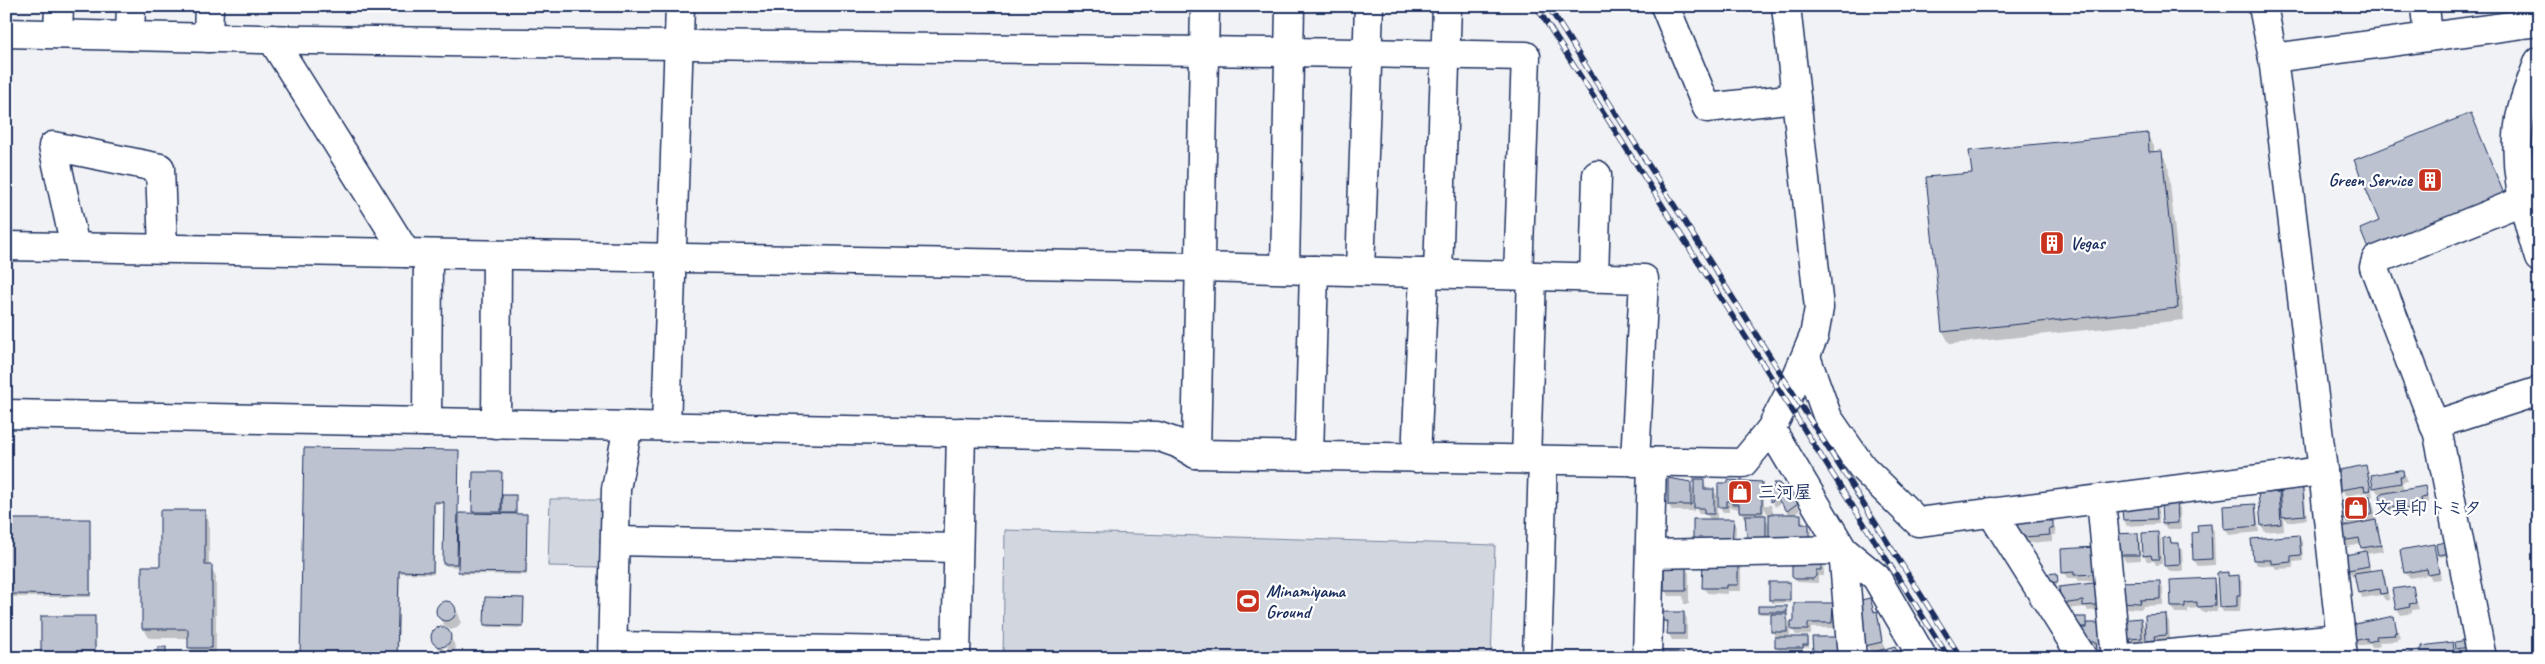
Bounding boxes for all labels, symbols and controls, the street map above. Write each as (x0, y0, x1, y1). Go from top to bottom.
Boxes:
building icon: Green Service (2417, 167, 2443, 193)
place label: Green Service (2328, 169, 2414, 191)
building icon: Vegas (2039, 230, 2065, 256)
place label: Vegas (2070, 232, 2106, 254)
shop icon: 三河屋 (1727, 479, 1753, 505)
place label: 三河屋 (1758, 481, 1812, 503)
shop icon: 文具印トミタ (2343, 495, 2369, 521)
place label: 文具印トミタ (2374, 497, 2482, 519)
place label: Minamiyama Ground (1266, 580, 1346, 623)
sports icon: Minamiyama Ground (1235, 588, 1261, 614)

